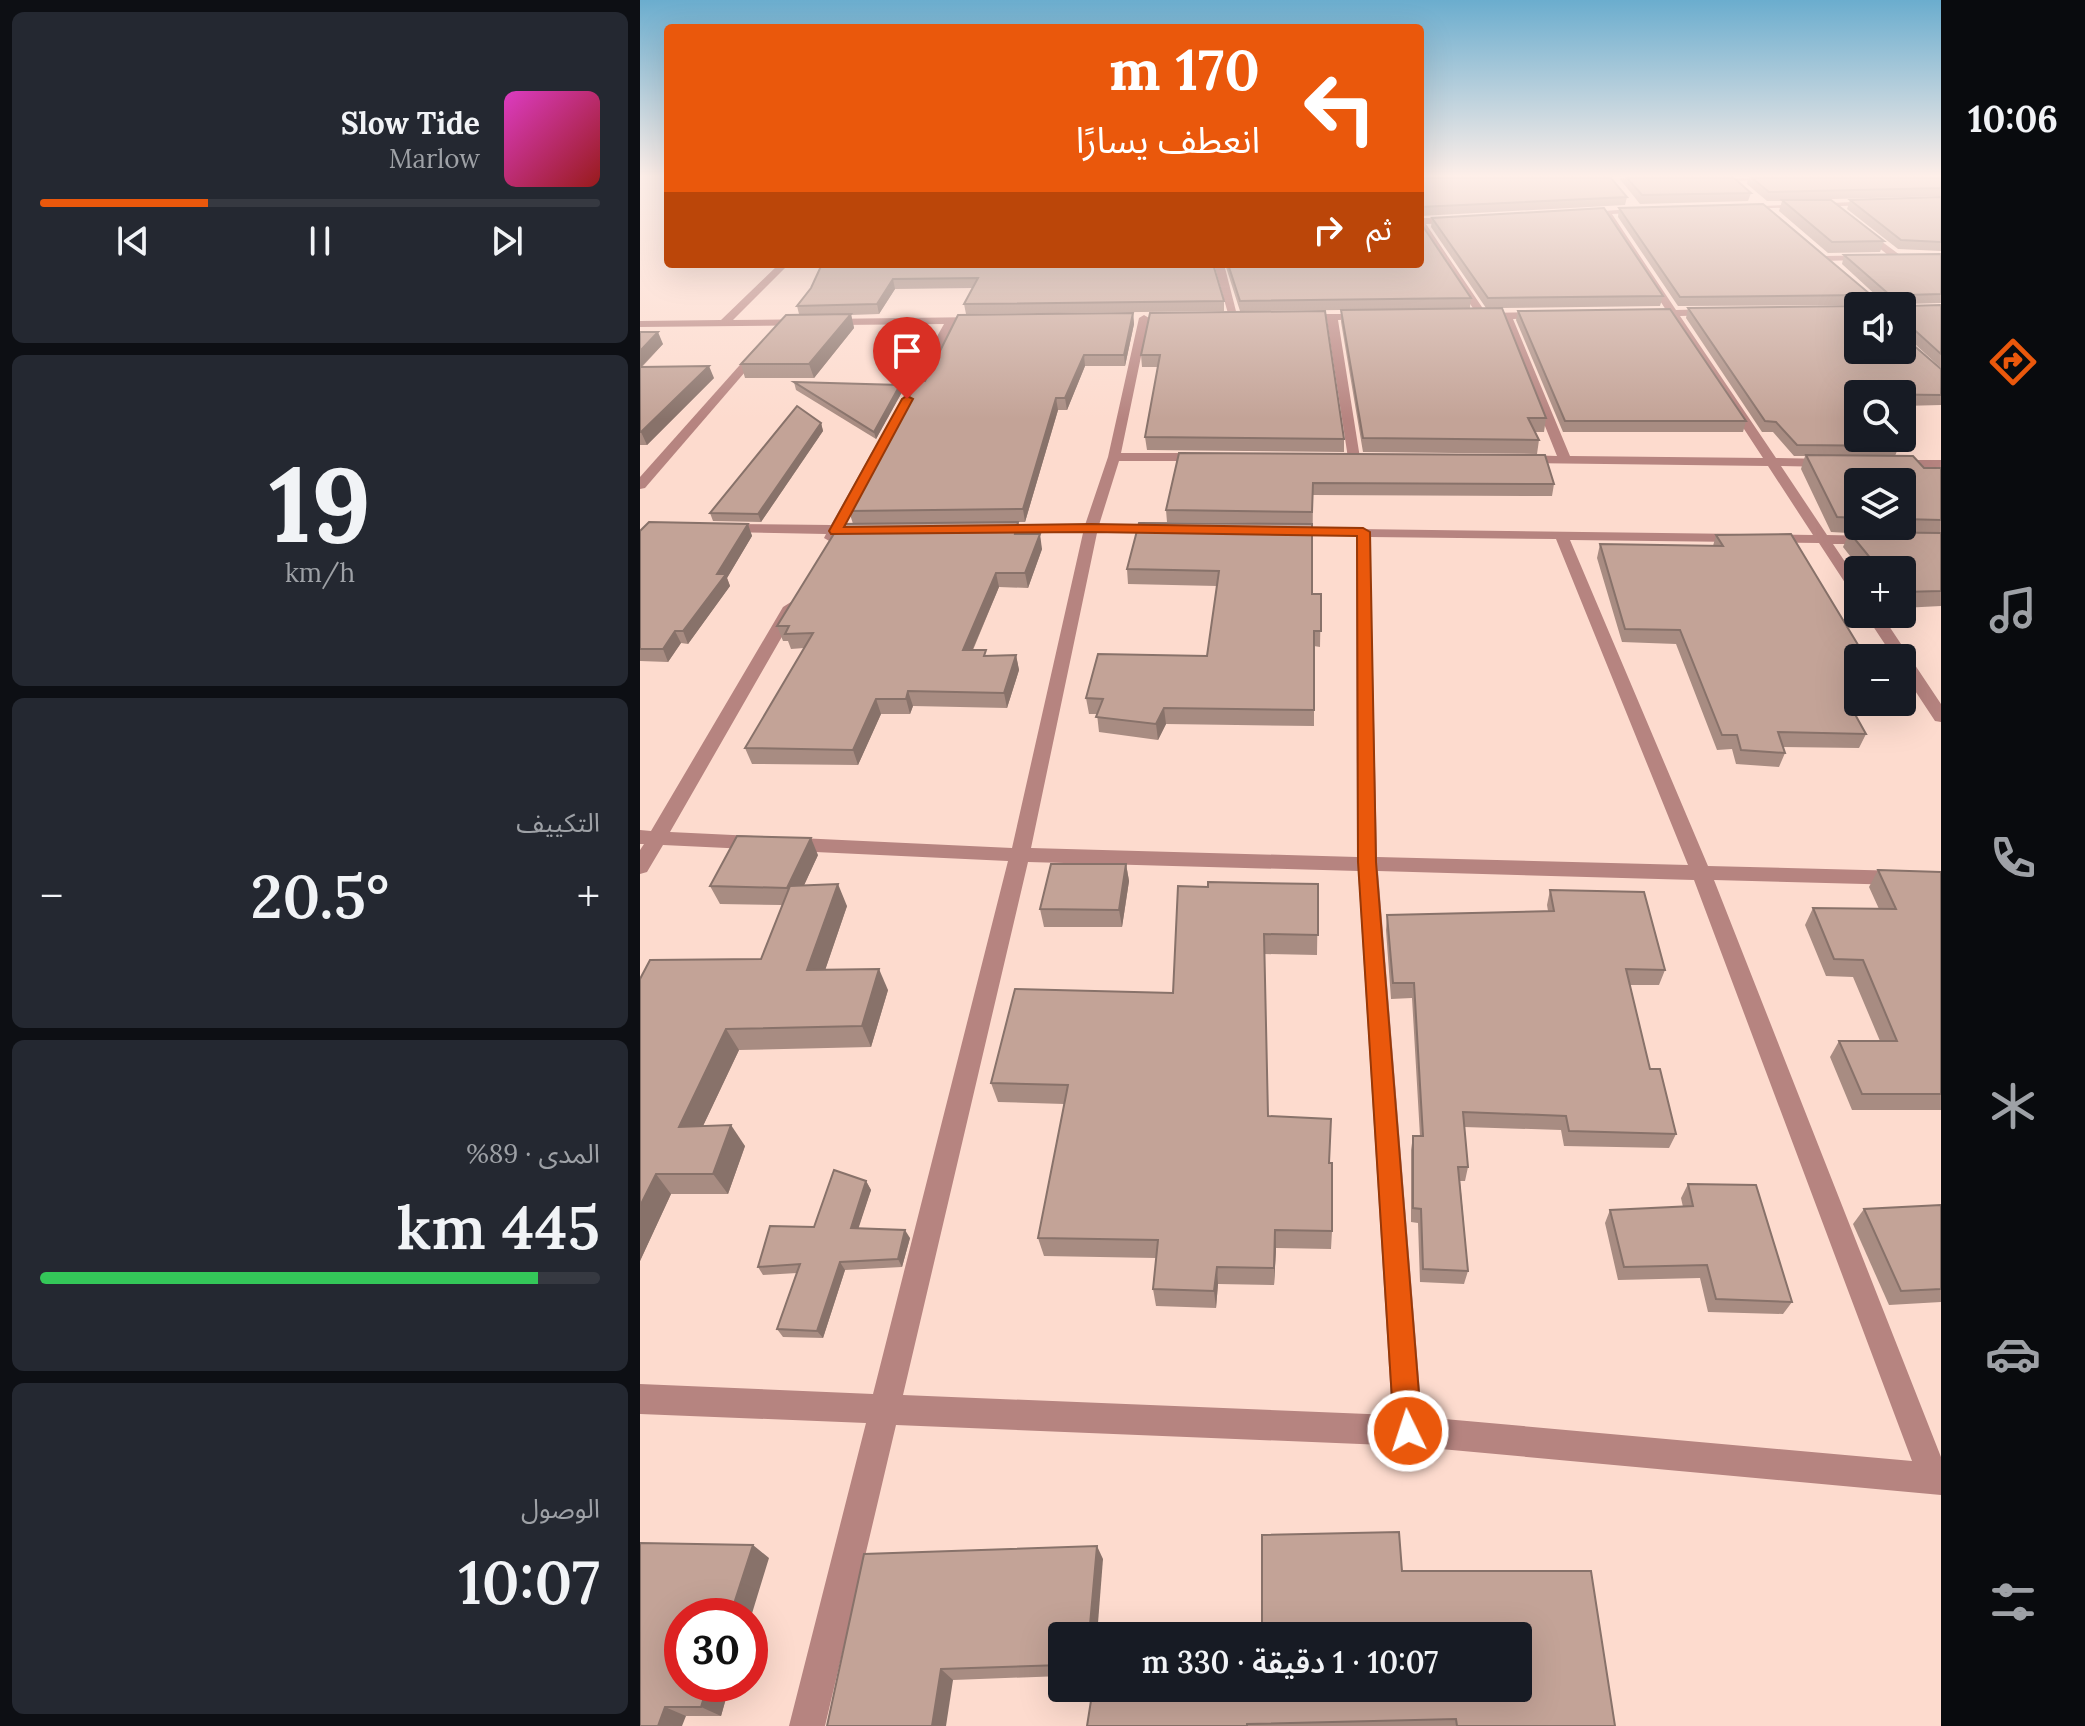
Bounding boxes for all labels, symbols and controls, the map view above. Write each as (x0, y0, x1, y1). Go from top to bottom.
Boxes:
text: 170 m (1109, 34, 1260, 105)
icon: left (1288, 56, 1392, 160)
text: 10:06 (1968, 96, 2058, 142)
text: Slow Tide (341, 104, 480, 142)
text: انعطف يسارًا (1076, 117, 1260, 163)
text: Marlow (389, 142, 480, 175)
icon: right (1306, 208, 1350, 252)
text: ثم (1366, 210, 1392, 248)
icon: previous (111, 219, 155, 263)
icon: pause (298, 219, 342, 263)
icon: next (485, 219, 529, 263)
map controls (1844, 292, 1916, 716)
button: sound (1844, 292, 1916, 364)
pin (873, 317, 941, 399)
icon: arrive (885, 329, 929, 373)
icon: directions (1985, 334, 2041, 390)
button: search (1844, 380, 1916, 452)
text: 19 (269, 437, 371, 570)
button: layers (1844, 468, 1916, 540)
text: km/h (285, 556, 355, 589)
button: + (1844, 556, 1916, 628)
icon: music (1985, 582, 2041, 638)
button: − (1844, 644, 1916, 716)
text: التكييف (516, 806, 600, 839)
icon: phone (1985, 830, 2041, 886)
text: 20.5° (250, 858, 390, 934)
text: − (40, 868, 63, 924)
text: + (577, 868, 600, 924)
icon: climate (1985, 1078, 2041, 1134)
text: المدى · 89% (466, 1137, 600, 1170)
text: 445 km (397, 1189, 600, 1265)
icon: car (1985, 1326, 2041, 1382)
position arrow (1366, 1389, 1450, 1473)
text: الوصول (521, 1492, 600, 1525)
text: 10:07 (458, 1544, 600, 1620)
icon: filters (1985, 1574, 2041, 1630)
speed limit sign: 30 (664, 1598, 768, 1702)
text: 10:07 · 1 دقيقة · 330 m (1142, 1643, 1438, 1681)

